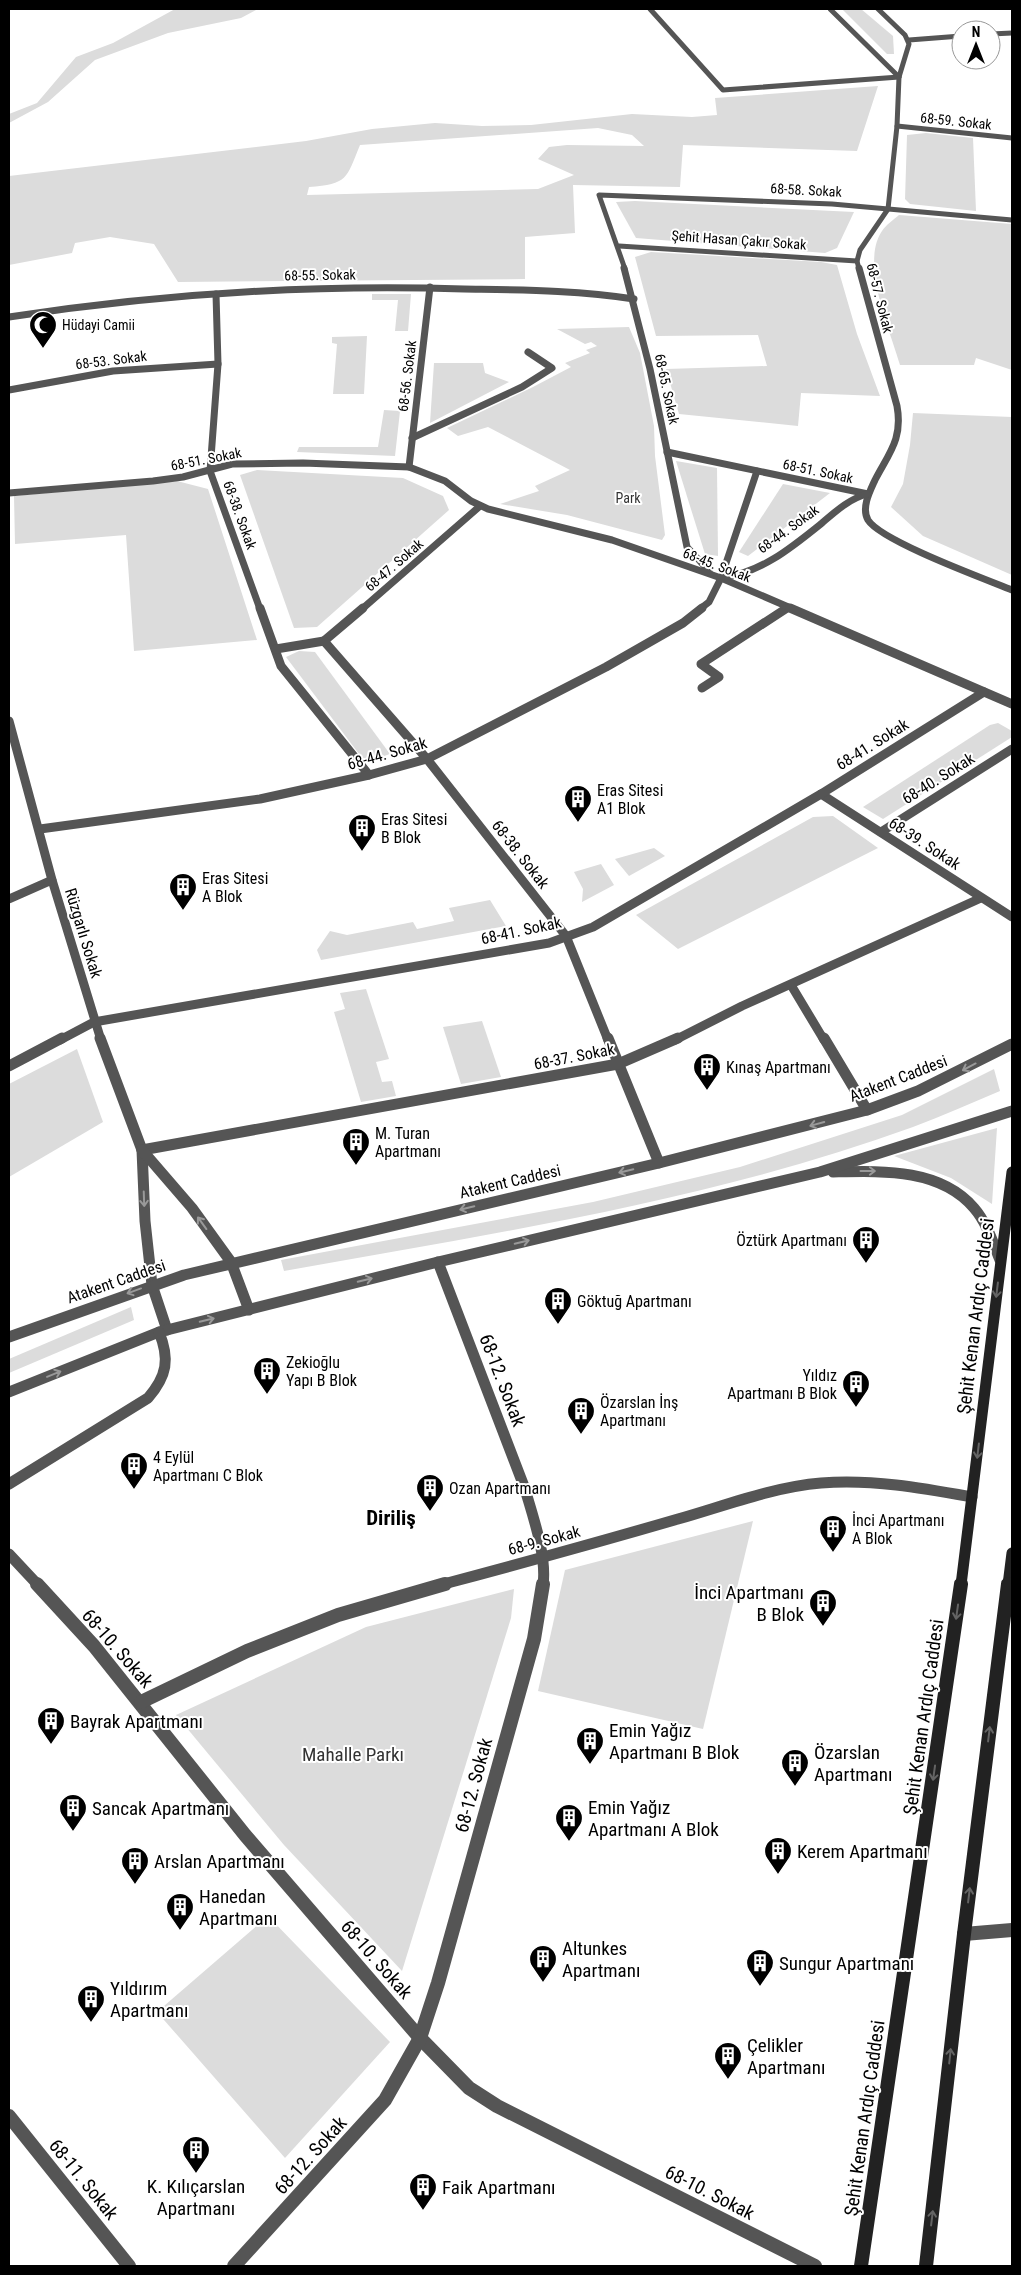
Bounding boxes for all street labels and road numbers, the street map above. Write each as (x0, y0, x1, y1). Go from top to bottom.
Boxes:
street label: 68-59. Sokak (920, 109, 993, 133)
street label: 68-58. Sokak (770, 180, 843, 200)
street label: Şehit Hasan Çakır Sokak (671, 227, 808, 253)
street label: 68-57. Sokak (864, 261, 897, 335)
street label: 68-55. Sokak (284, 266, 357, 284)
street label: 68-56. Sokak (395, 339, 419, 413)
street label: 68-53. Sokak (74, 348, 148, 372)
street label: 68-65. Sokak (652, 352, 682, 426)
street label: 68-51. Sokak (169, 444, 243, 474)
street label: 68-51. Sokak (781, 456, 855, 486)
street label: 68-38. Sokak (220, 479, 260, 552)
street label: 68-44. Sokak (754, 501, 822, 557)
street label: 68-47. Sokak (362, 535, 427, 595)
street label: 68-45. Sokak (681, 545, 754, 586)
street label: 68-41. Sokak (833, 714, 913, 774)
street label: 68-44. Sokak (345, 733, 430, 774)
street label: 68-40. Sokak (899, 748, 979, 808)
street label: 68-39. Sokak (885, 813, 965, 874)
street label: 68-38. Sokak (488, 816, 554, 893)
street label: Rüzgarlı Sokak (61, 886, 106, 981)
street label: 68-41. Sokak (479, 913, 564, 948)
street label: 68-37. Sokak (532, 1039, 617, 1074)
street label: Atakent Caddesi (847, 1051, 950, 1106)
street label: Atakent Caddesi (458, 1161, 563, 1202)
street label: Şehit Kenan Ardıç Caddesi (952, 1217, 999, 1415)
street label: Atakent Caddesi (64, 1256, 168, 1307)
street label: 68-12. Sokak (474, 1331, 531, 1430)
street label: 68-9. Sokak (506, 1522, 583, 1559)
street label: 68-10. Sokak (77, 1604, 158, 1693)
street label: Şehit Kenan Ardıç Caddesi (898, 1618, 949, 1816)
street label: 68-12. Sokak (450, 1735, 497, 1835)
street label: 68-10. Sokak (336, 1915, 417, 2004)
street label: Şehit Kenan Ardıç Caddesi (839, 2019, 890, 2217)
street label: 68-12. Sokak (269, 2111, 352, 2199)
street label: 68-11. Sokak (44, 2134, 123, 2225)
street label: 68-10. Sokak (661, 2160, 759, 2225)

